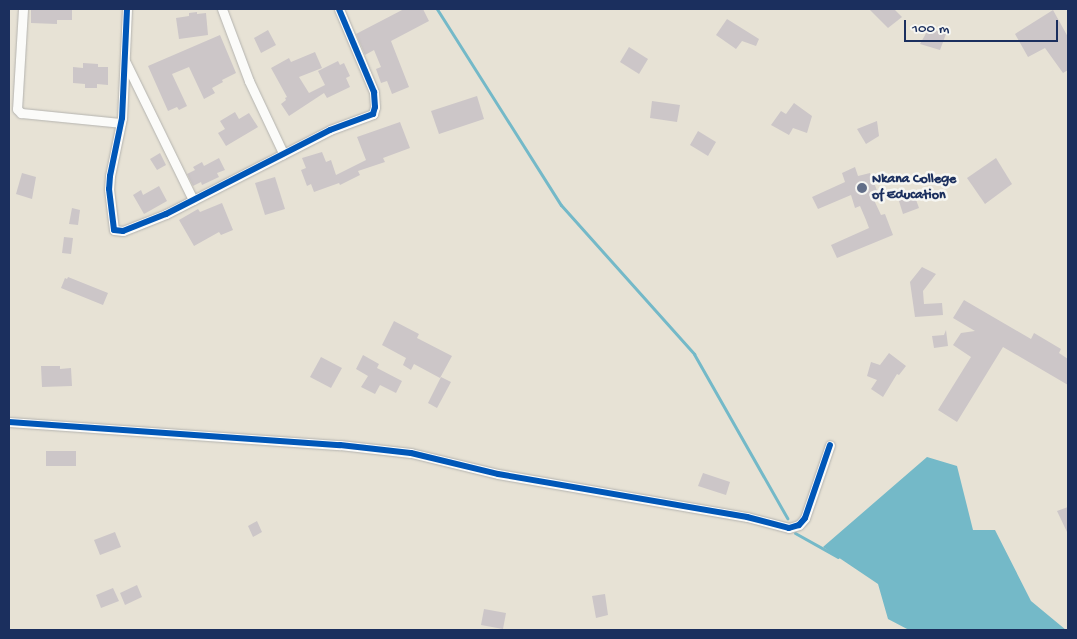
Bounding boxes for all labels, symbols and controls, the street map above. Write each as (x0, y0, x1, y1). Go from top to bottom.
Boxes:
scale bar (907, 10, 1061, 42)
text: 100 m (912, 20, 949, 38)
place label: Nkana College of Education (872, 172, 956, 204)
marker: Nkana College of Education (856, 182, 868, 194)

